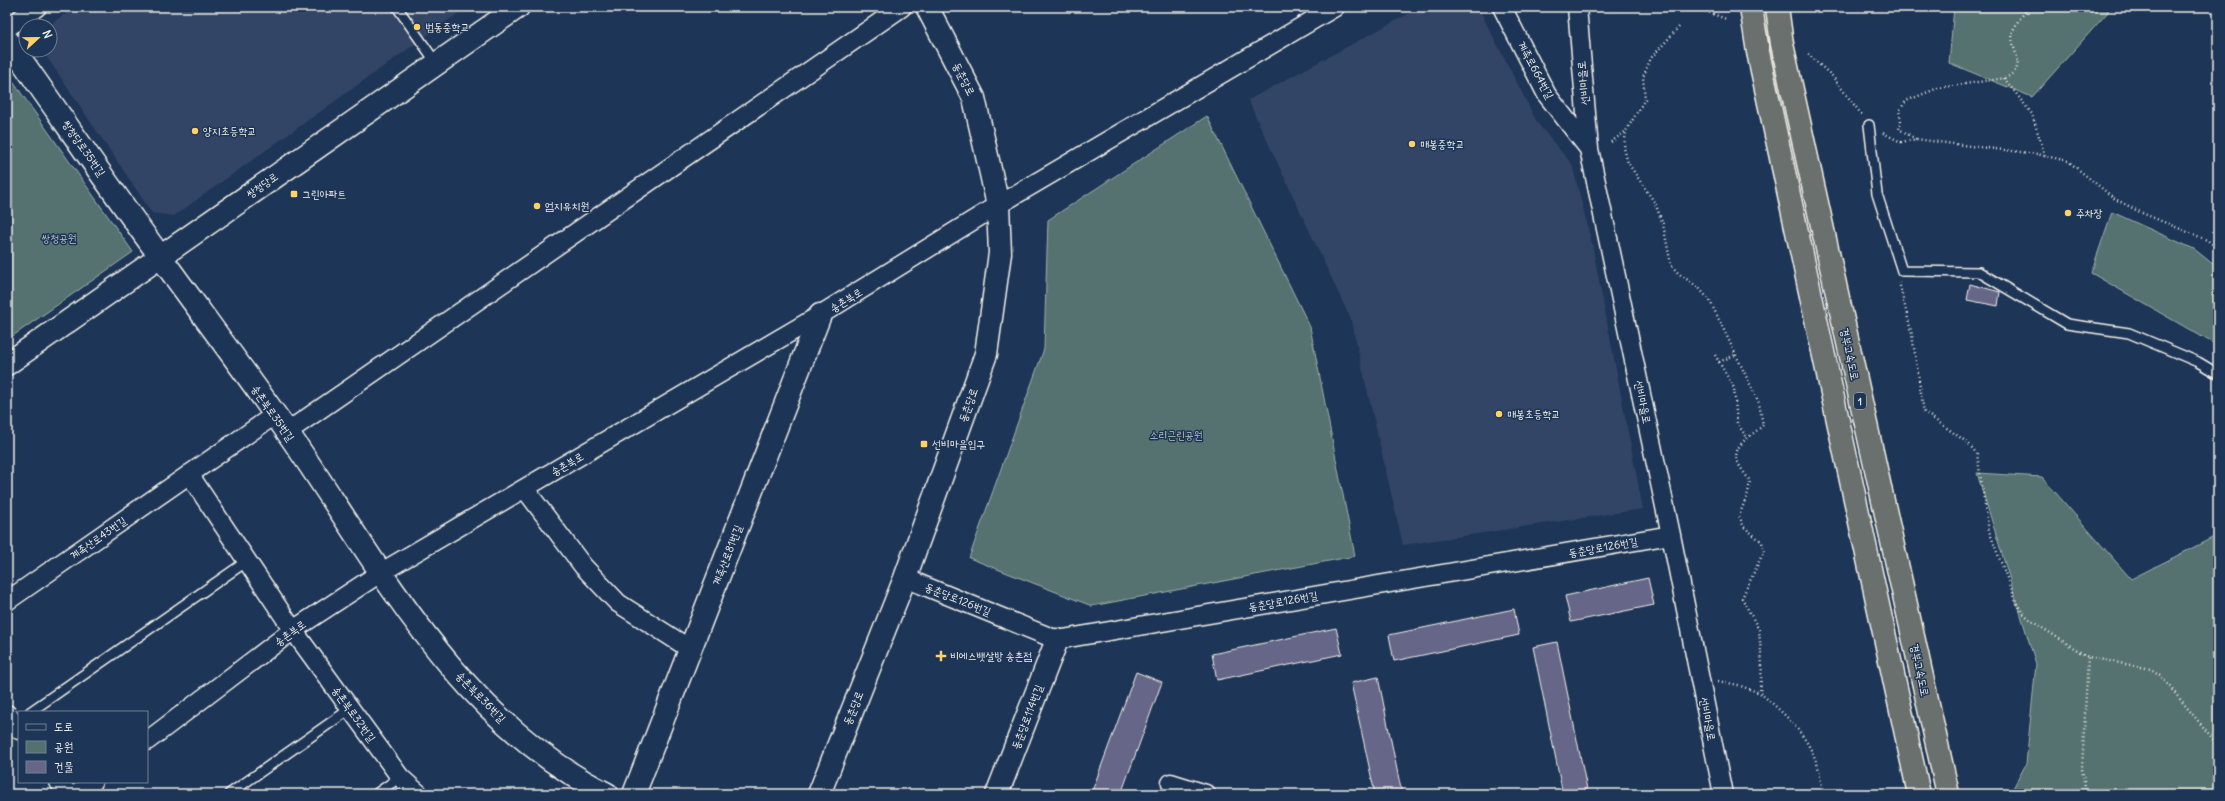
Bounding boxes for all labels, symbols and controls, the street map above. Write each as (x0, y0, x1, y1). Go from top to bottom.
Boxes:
north arrow (18, 18, 58, 58)
place label: 법동중학교 (425, 20, 469, 34)
marker: 법동중학교 (412, 22, 422, 32)
text: N (39, 28, 55, 40)
street label: 계족로664번길 (1515, 39, 1557, 101)
street label: 동춘당로 (950, 60, 978, 98)
street label: 선비마을로 (1574, 60, 1592, 106)
street label: 쌍청당로35번길 (59, 117, 109, 179)
place label: 양지초등학교 (203, 124, 256, 138)
marker: 양지초등학교 (190, 126, 200, 136)
place label: 매봉중학교 (1420, 137, 1464, 151)
marker: 매봉중학교 (1407, 139, 1417, 149)
street label: 쌍청당로 (243, 169, 281, 201)
place label: 그린아파트 (302, 187, 346, 201)
marker: 그린아파트 (289, 189, 299, 199)
place label: 엄지유치원 (545, 199, 589, 213)
marker: 엄지유치원 (532, 201, 542, 211)
place label: 주차장 (2076, 206, 2103, 220)
marker: 주차장 (2063, 208, 2073, 218)
park label: 쌍청공원 (41, 231, 77, 245)
street label: 송촌북로 (827, 285, 865, 315)
street label: 경부고속도로 (1838, 327, 1862, 382)
street label: 선비마을로 (1632, 379, 1654, 425)
street label: 송촌북로35번길 (248, 382, 298, 444)
street label: 동춘당로 (955, 386, 981, 424)
road number: 1 (1854, 393, 1866, 409)
place label: 매봉초등학교 (1507, 407, 1560, 421)
marker: 매봉초등학교 (1494, 409, 1504, 419)
park label: 소리근린공원 (1149, 428, 1203, 442)
place label: 선비마을입구 (932, 437, 985, 451)
marker: 선비마을입구 (919, 439, 929, 449)
street label: 송촌북로 (548, 449, 586, 479)
street label: 계족산로43번길 (67, 513, 129, 563)
street label: 계족산로81번길 (709, 523, 745, 587)
street label: 동춘당로126번길 (1567, 534, 1639, 560)
street label: 동춘당로126번길 (923, 579, 993, 619)
street label: 동춘당로126번길 (1247, 588, 1319, 614)
street label: 송촌북로 (272, 617, 309, 649)
street label: 경부고속도로 (1908, 643, 1932, 698)
place label: 비에스뱃살방 송촌점 (950, 649, 1032, 663)
marker: 비에스뱃살방 송촌점 (935, 650, 947, 662)
street label: 송촌북로36번길 (453, 669, 509, 726)
street label: 송촌북로32번길 (329, 683, 379, 745)
street label: 동춘당로114번길 (1008, 683, 1046, 751)
street label: 동춘당로 (840, 689, 866, 727)
street label: 선비마을로 (1697, 696, 1719, 742)
legend (18, 711, 148, 783)
text: 도로 (54, 719, 73, 734)
text: 공원 (54, 739, 73, 754)
text: 건물 (54, 759, 74, 774)

